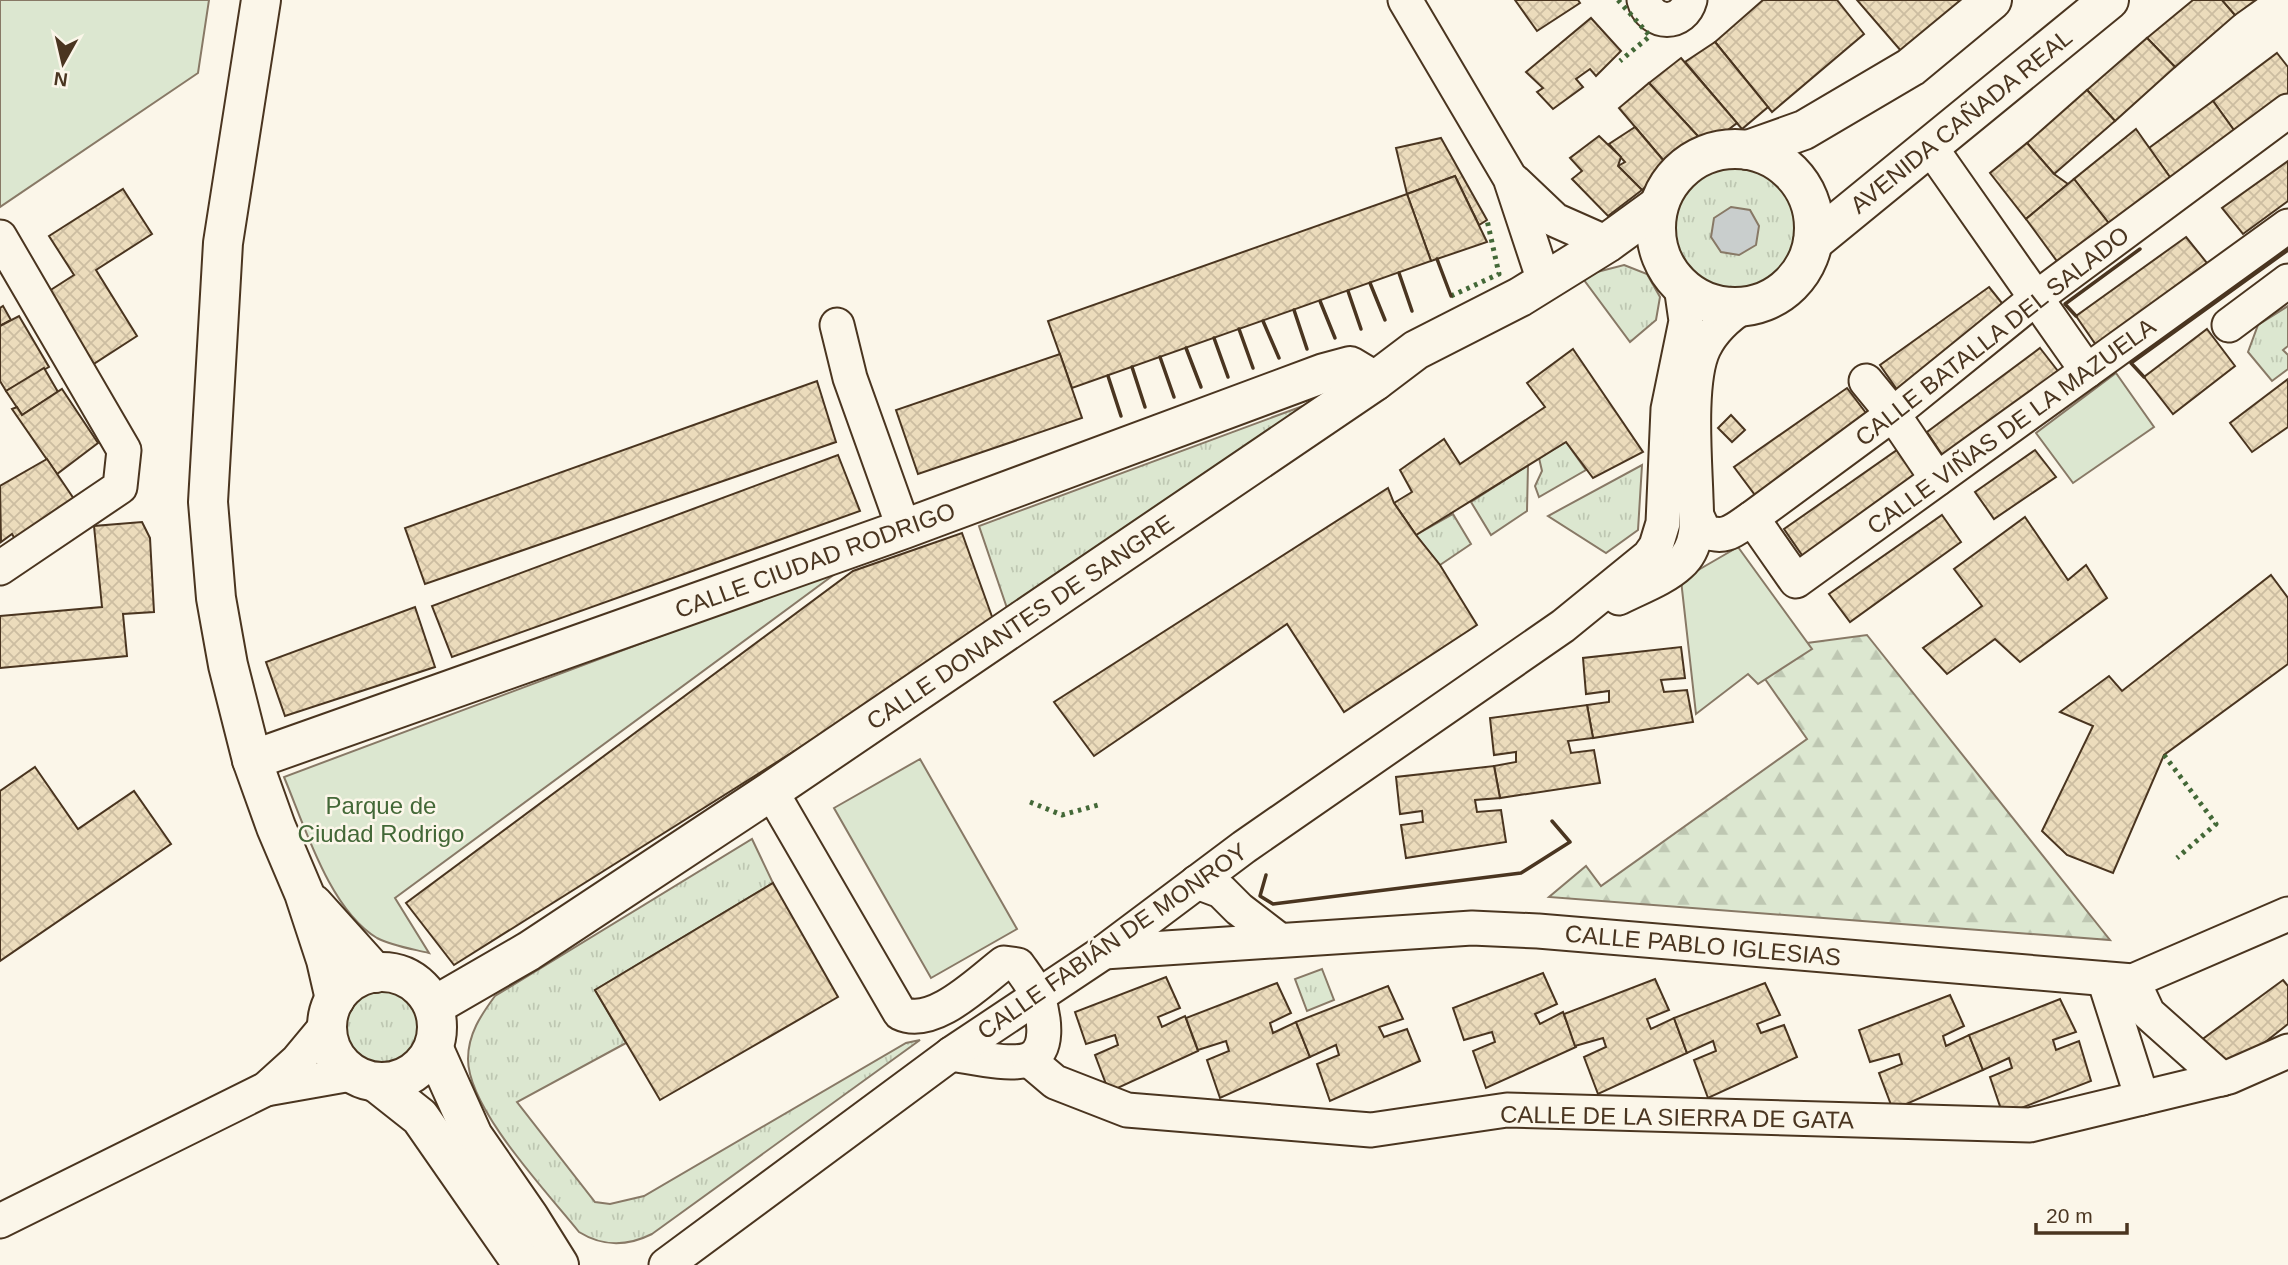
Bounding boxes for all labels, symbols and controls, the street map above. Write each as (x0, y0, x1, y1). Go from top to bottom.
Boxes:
street label: AVENIDA CAÑADA REAL (1845, 23, 2077, 219)
north arrow (28, 28, 98, 98)
text: N (52, 68, 69, 91)
street label: CALLE BATALLA DEL SALADO (1850, 221, 2134, 451)
street label: CALLE VIÑAS DE LA MAZUELA (1862, 312, 2160, 540)
street label: CALLE CIUDAD RODRIGO (671, 497, 959, 623)
street label: CALLE DONANTES DE SANGRE (862, 509, 1178, 735)
park label: Parque de Ciudad Rodrigo (298, 792, 464, 847)
street label: CALLE FABIÁN DE MONROY (972, 837, 1252, 1045)
street label: CALLE PABLO IGLESIAS (1564, 919, 1842, 971)
street label: CALLE DE LA SIERRA DE GATA (1500, 1100, 1854, 1134)
scale bar (2036, 1192, 2127, 1236)
text: 20 m (2046, 1204, 2093, 1227)

